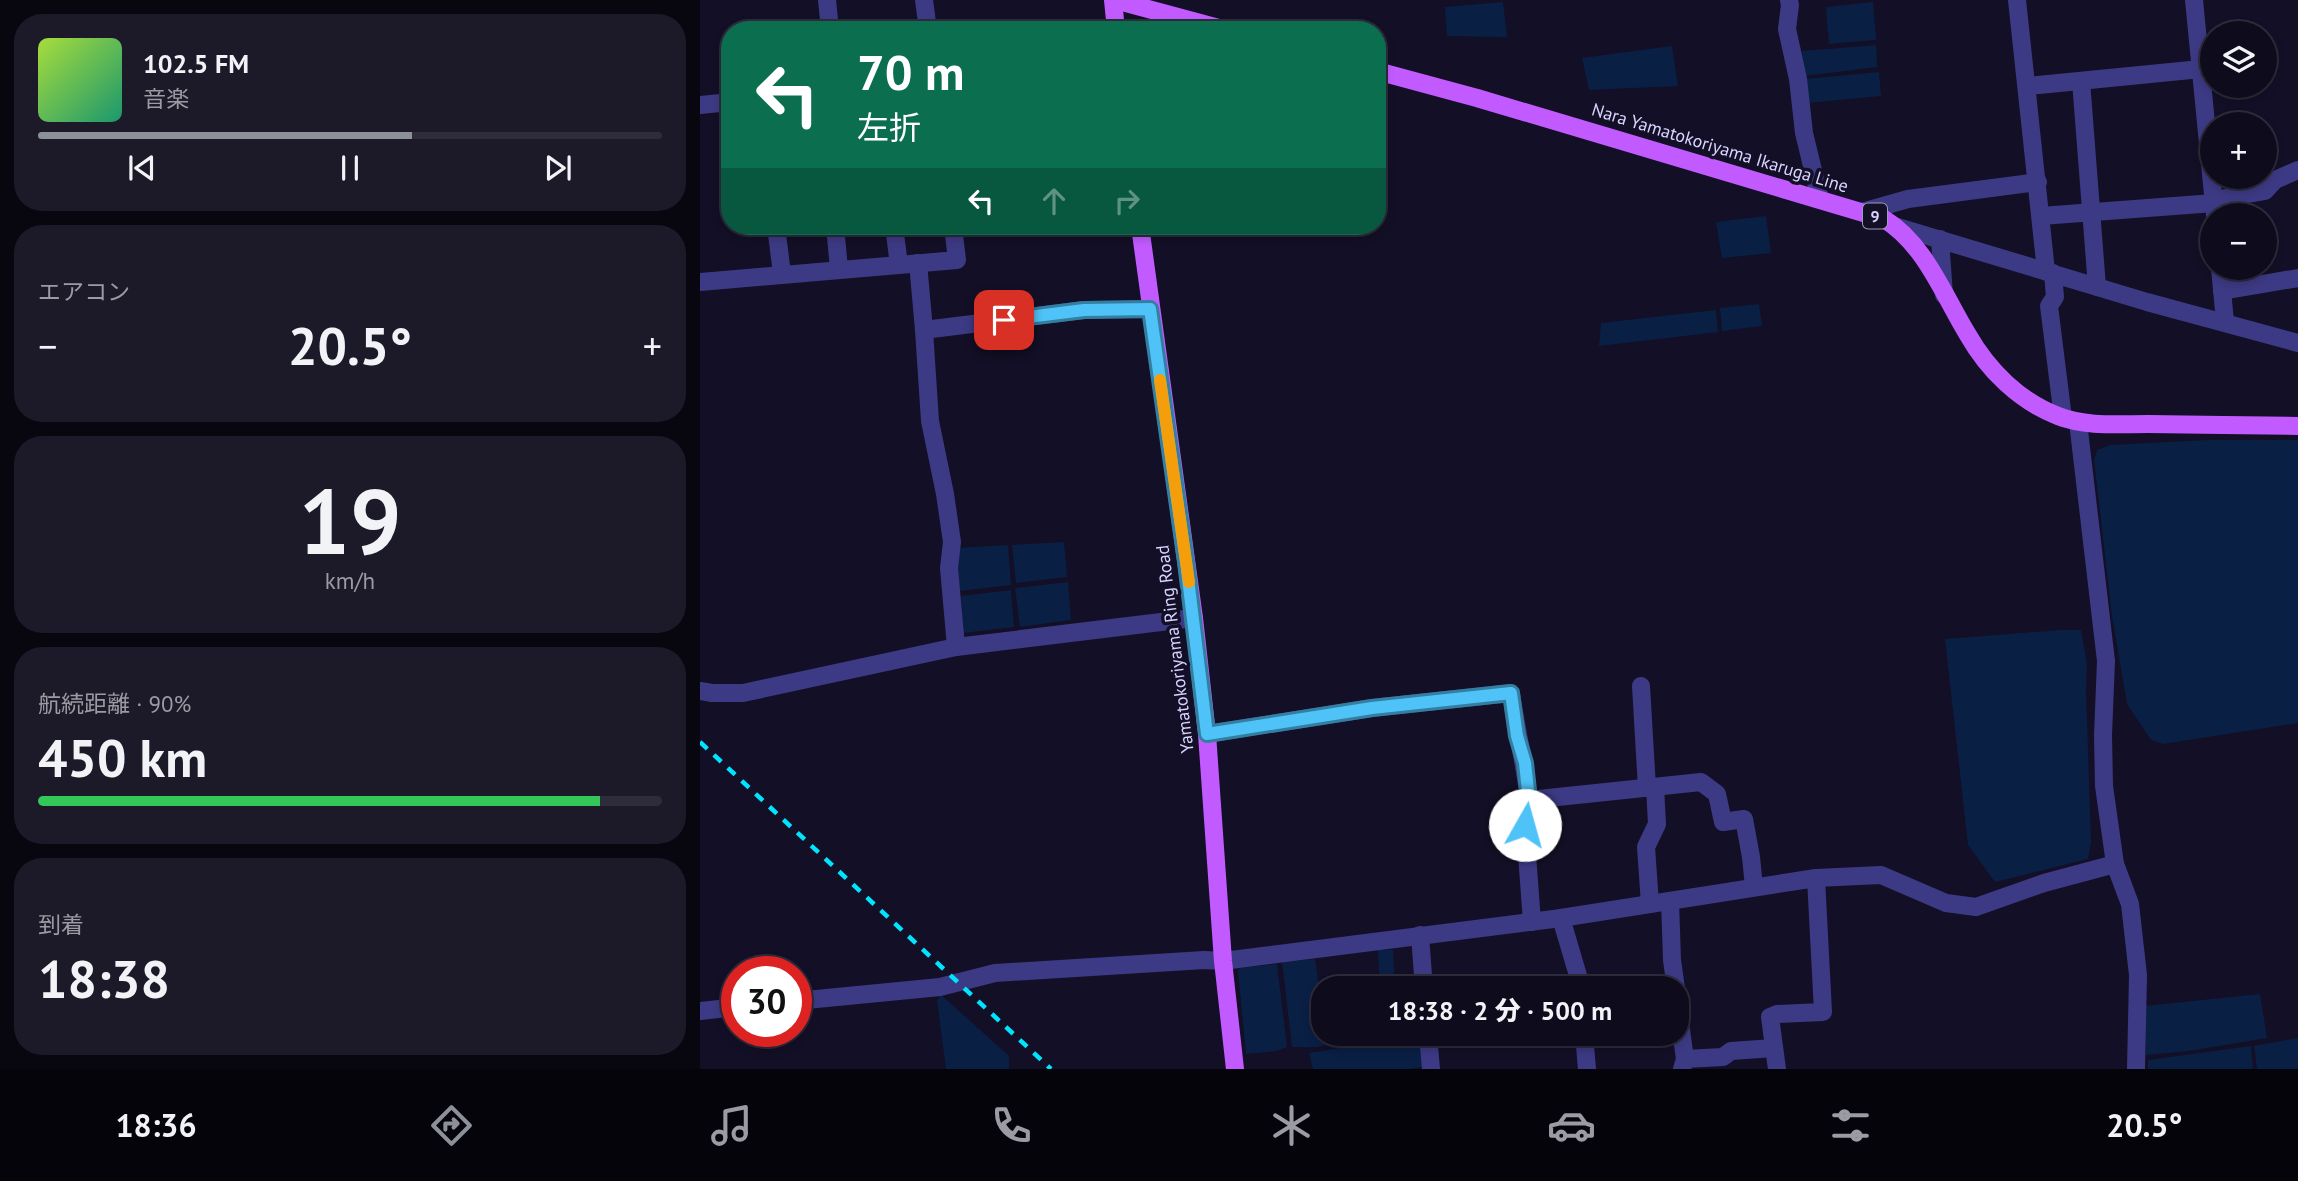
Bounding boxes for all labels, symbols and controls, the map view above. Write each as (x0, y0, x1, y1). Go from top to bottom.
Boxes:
map controls (2200, 21, 2277, 280)
button: layers (2200, 21, 2277, 98)
text: 70 m (857, 40, 964, 104)
text: 102.5 FM (143, 47, 249, 80)
icon: left (742, 49, 833, 140)
text: 音楽 (143, 84, 189, 113)
street label: Nara Yamatokoriyama Ikaruga Line (1589, 98, 1851, 198)
text: 左折 (857, 106, 921, 148)
button: + (2200, 112, 2277, 189)
icon: previous (123, 149, 161, 187)
icon: pause (331, 149, 369, 187)
icon: next (539, 149, 577, 187)
icon: left (962, 182, 1000, 220)
icon: ahead (1035, 182, 1073, 220)
icon: right (1108, 182, 1146, 220)
button: − (2200, 203, 2277, 280)
road number: 9 (1863, 204, 1887, 229)
text: エアコン (38, 277, 130, 306)
pin (974, 290, 1034, 350)
icon: arrive (985, 301, 1023, 339)
text: 20.5° (288, 312, 412, 379)
text: − (38, 321, 57, 370)
text: + (643, 321, 662, 370)
text: 19 (298, 461, 402, 579)
street label: Yamatokoriyama Ring Road (1150, 544, 1199, 754)
text: km/h (325, 566, 375, 595)
text: 航続距離 · 90% (38, 689, 191, 718)
text: 450 km (38, 724, 207, 791)
position arrow (1488, 788, 1562, 862)
text: 到着 (38, 910, 84, 939)
text: 18:38 (38, 945, 170, 1012)
speed limit sign: 30 (721, 956, 812, 1047)
text: 18:38 · 2 分 · 500 m (1388, 994, 1612, 1027)
icon: directions (427, 1101, 476, 1150)
icon: music (707, 1101, 756, 1150)
icon: phone (987, 1101, 1036, 1150)
icon: climate (1267, 1101, 1316, 1150)
icon: car (1547, 1101, 1596, 1150)
icon: filters (1826, 1101, 1875, 1150)
text: 18:36 (115, 1104, 197, 1146)
text: 20.5° (2106, 1104, 2183, 1146)

